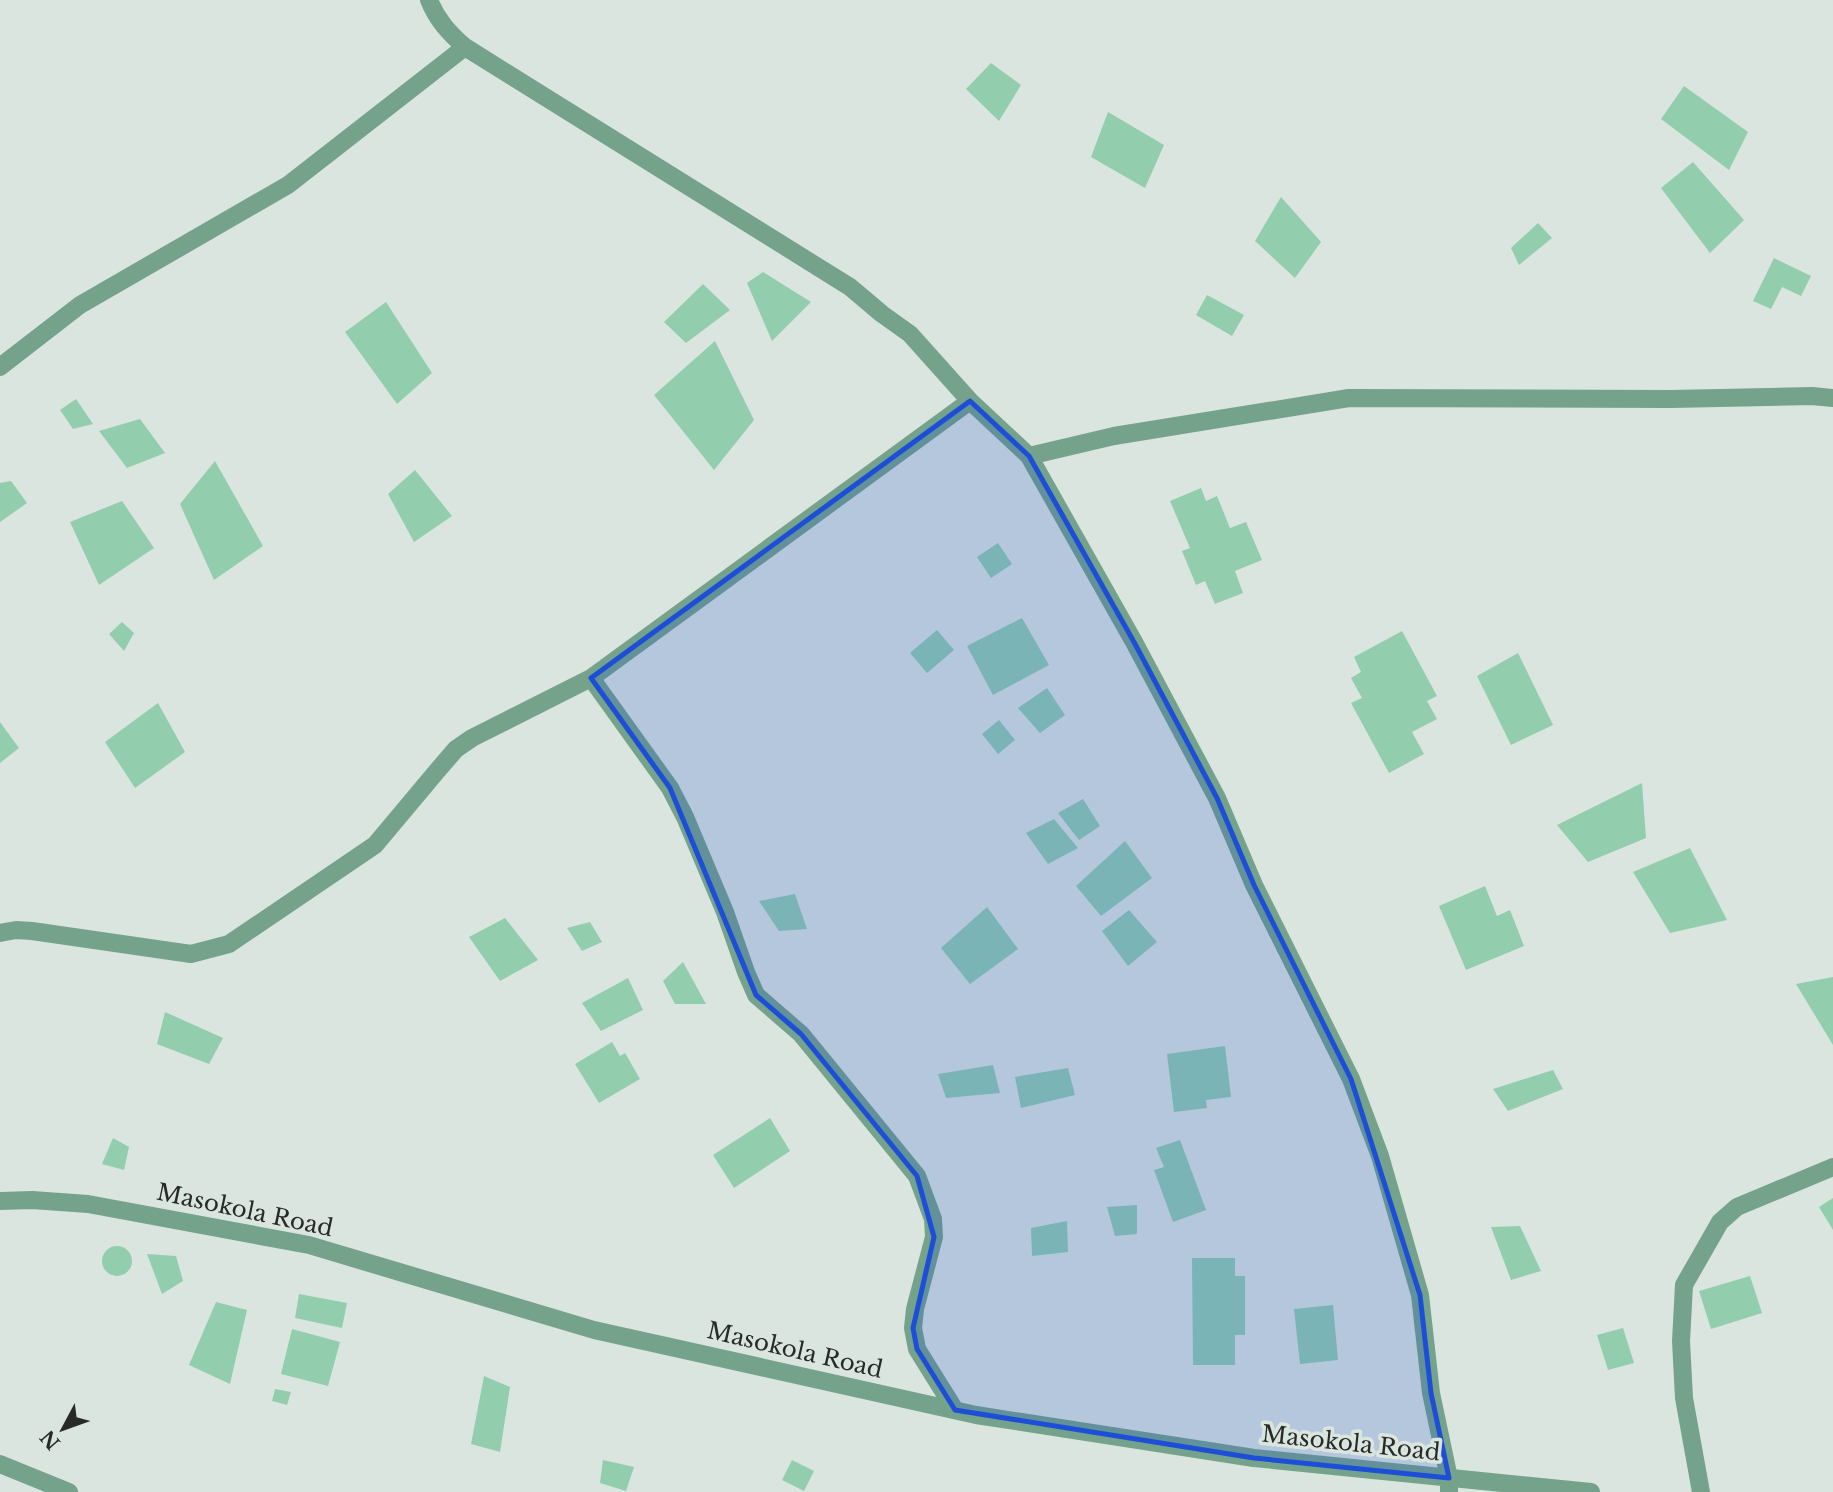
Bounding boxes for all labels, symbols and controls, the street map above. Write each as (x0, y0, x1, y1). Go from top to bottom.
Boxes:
street label: Masokola Road (154, 1178, 336, 1242)
street label: Masokola Road (704, 1316, 886, 1384)
north arrow (28, 1394, 98, 1464)
street label: Masokola Road (1260, 1420, 1442, 1466)
text: N (36, 1425, 65, 1454)

